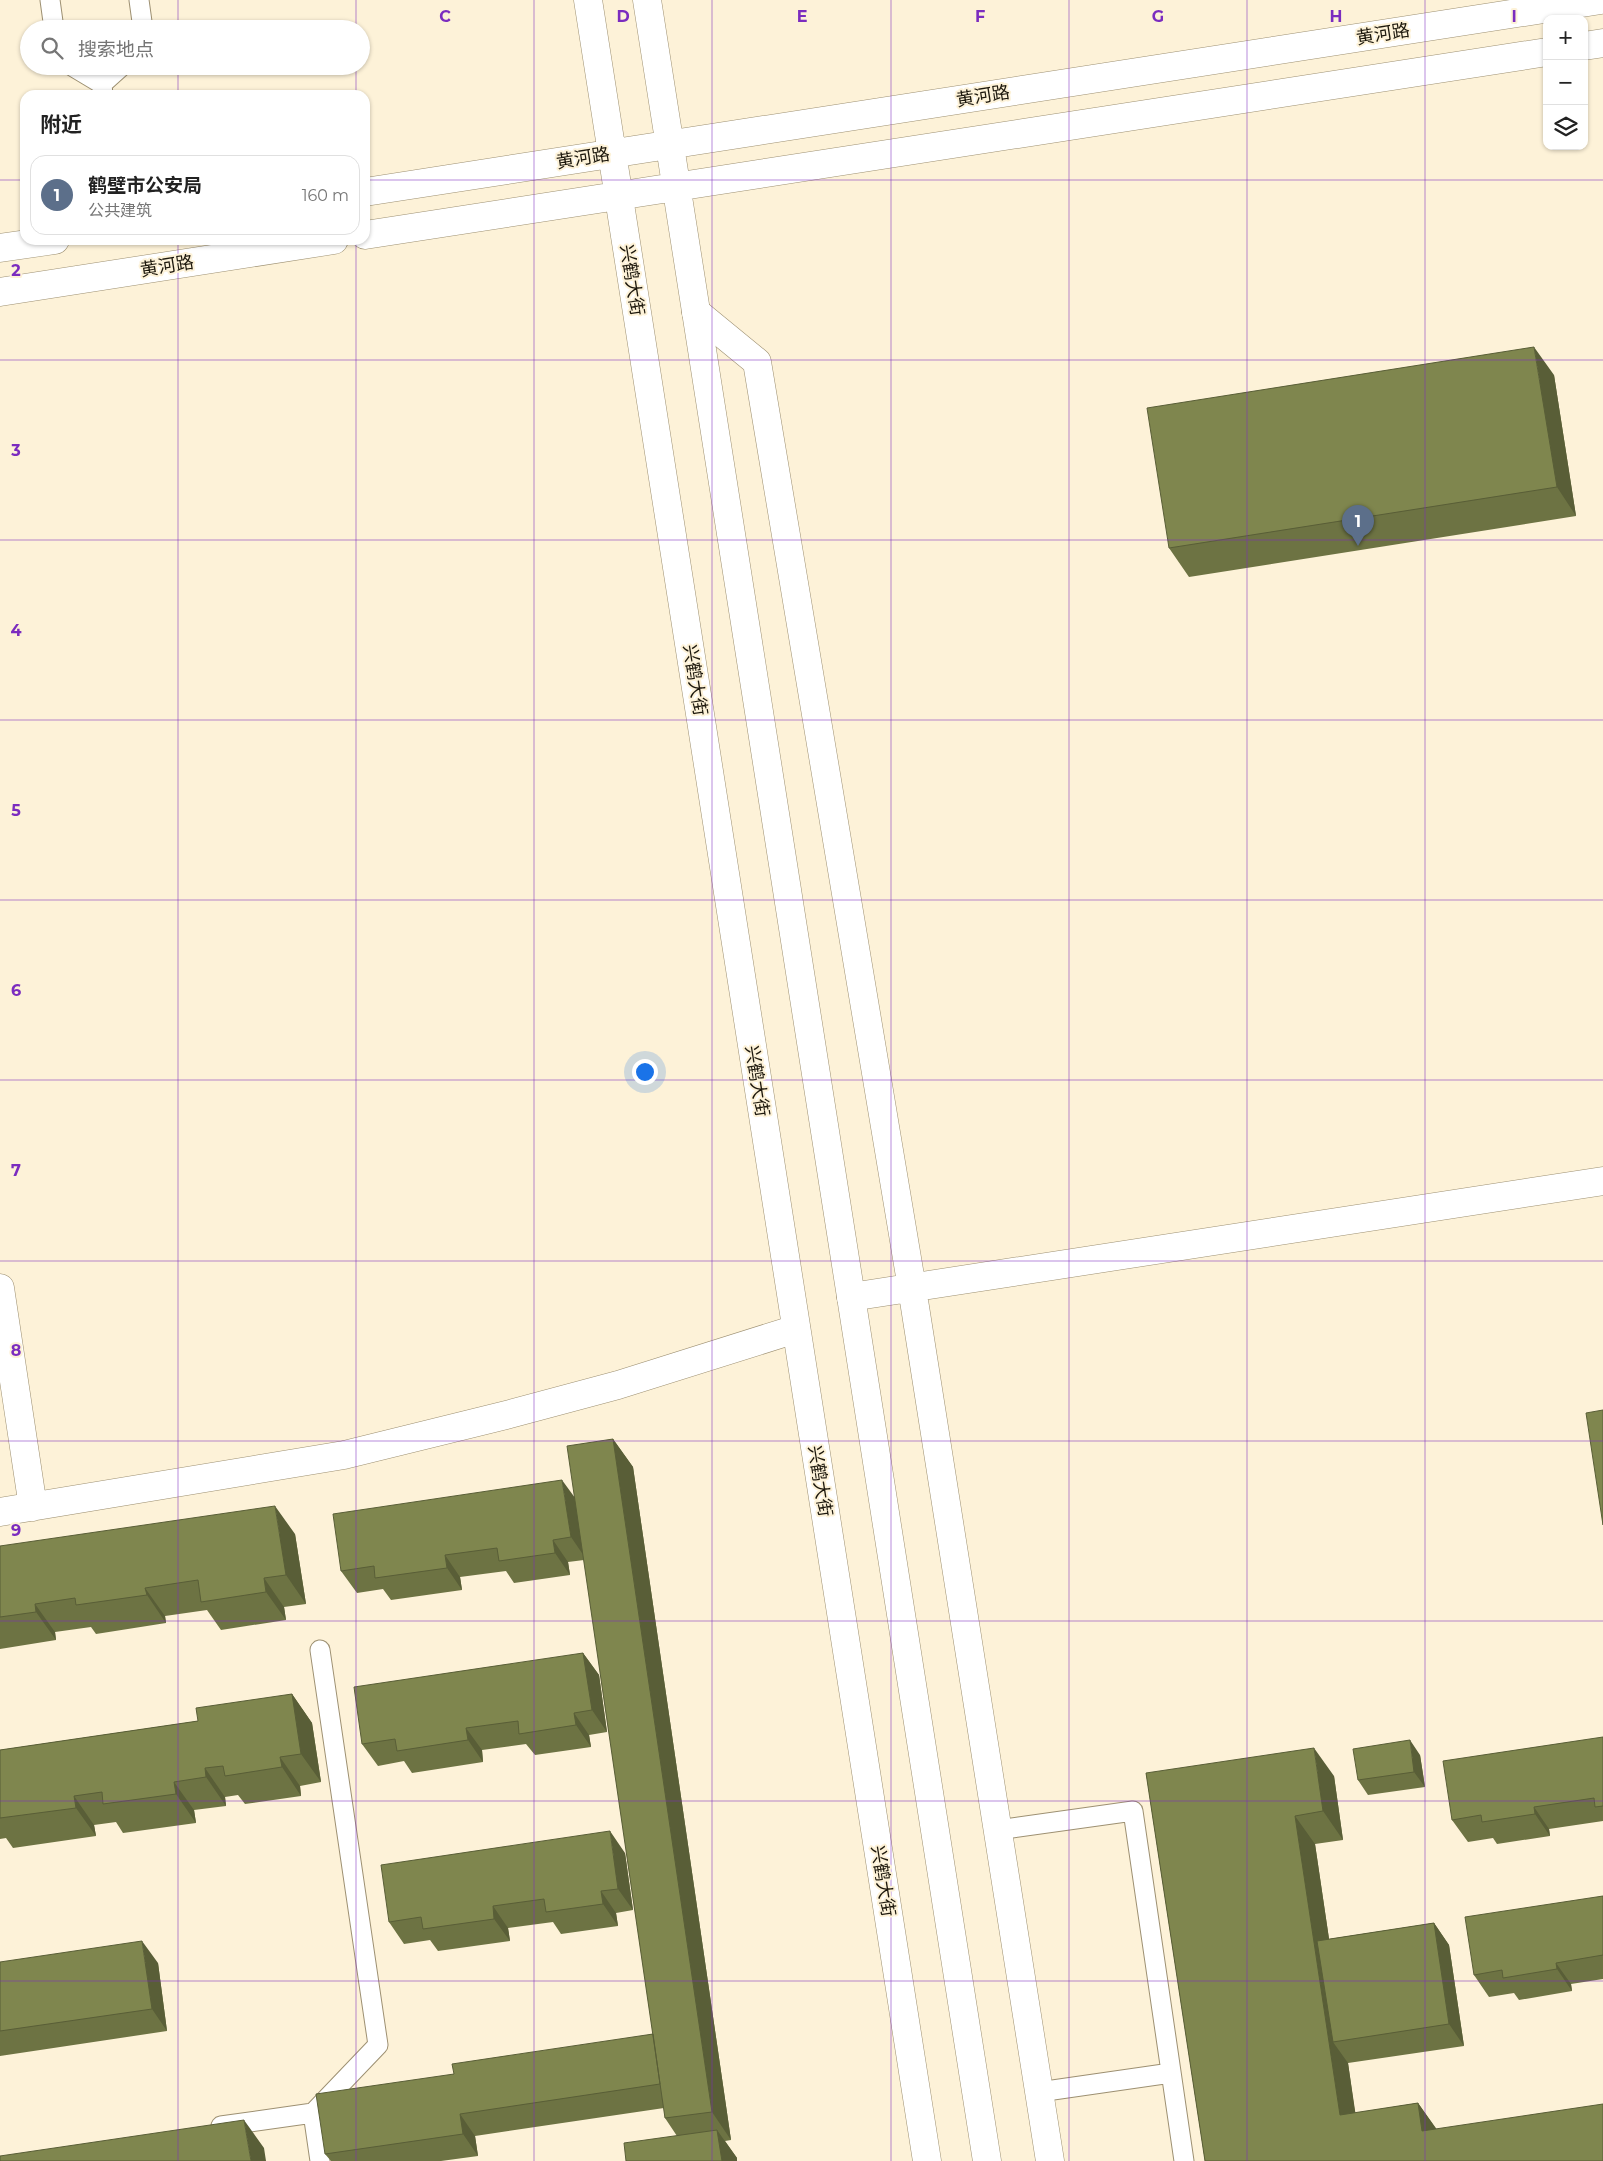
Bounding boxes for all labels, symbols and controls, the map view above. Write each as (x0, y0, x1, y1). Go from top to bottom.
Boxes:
text: C (439, 7, 451, 26)
text: D (616, 7, 630, 26)
text: E (797, 7, 807, 26)
text: F (975, 7, 985, 26)
text: G (1152, 7, 1164, 26)
text: H (1330, 7, 1342, 26)
text: I (1511, 7, 1517, 26)
map controls (1543, 15, 1588, 150)
button: + (1543, 15, 1588, 60)
street label: 黄河路 (1355, 19, 1411, 49)
search box (20, 20, 370, 75)
icon: search (38, 34, 66, 62)
text: 搜索地点 (78, 38, 154, 61)
button: − (1543, 60, 1588, 105)
street label: 黄河路 (955, 81, 1011, 111)
button: layers (1543, 105, 1588, 150)
text: 附近 (40, 112, 82, 137)
street label: 黄河路 (555, 143, 611, 173)
text: 鹤壁市公安局 (88, 174, 202, 197)
text: 1 (54, 186, 60, 205)
text: 160 m (302, 186, 349, 205)
text: 公共建筑 (88, 201, 152, 220)
street label: 兴鹤大街 (616, 243, 648, 317)
street label: 黄河路 (139, 251, 195, 281)
text: 2 (11, 261, 21, 280)
text: 3 (10, 441, 21, 460)
pin: 1 (1342, 505, 1374, 546)
text: 4 (10, 621, 22, 640)
street label: 兴鹤大街 (679, 643, 711, 717)
text: 5 (11, 801, 21, 820)
text: 6 (11, 981, 21, 1000)
street label: 兴鹤大街 (741, 1044, 773, 1118)
your location (632, 1059, 658, 1085)
text: 7 (11, 1161, 21, 1180)
text: 8 (11, 1341, 21, 1360)
street label: 兴鹤大街 (804, 1444, 836, 1518)
text: 9 (11, 1521, 21, 1540)
street label: 兴鹤大街 (867, 1844, 899, 1918)

